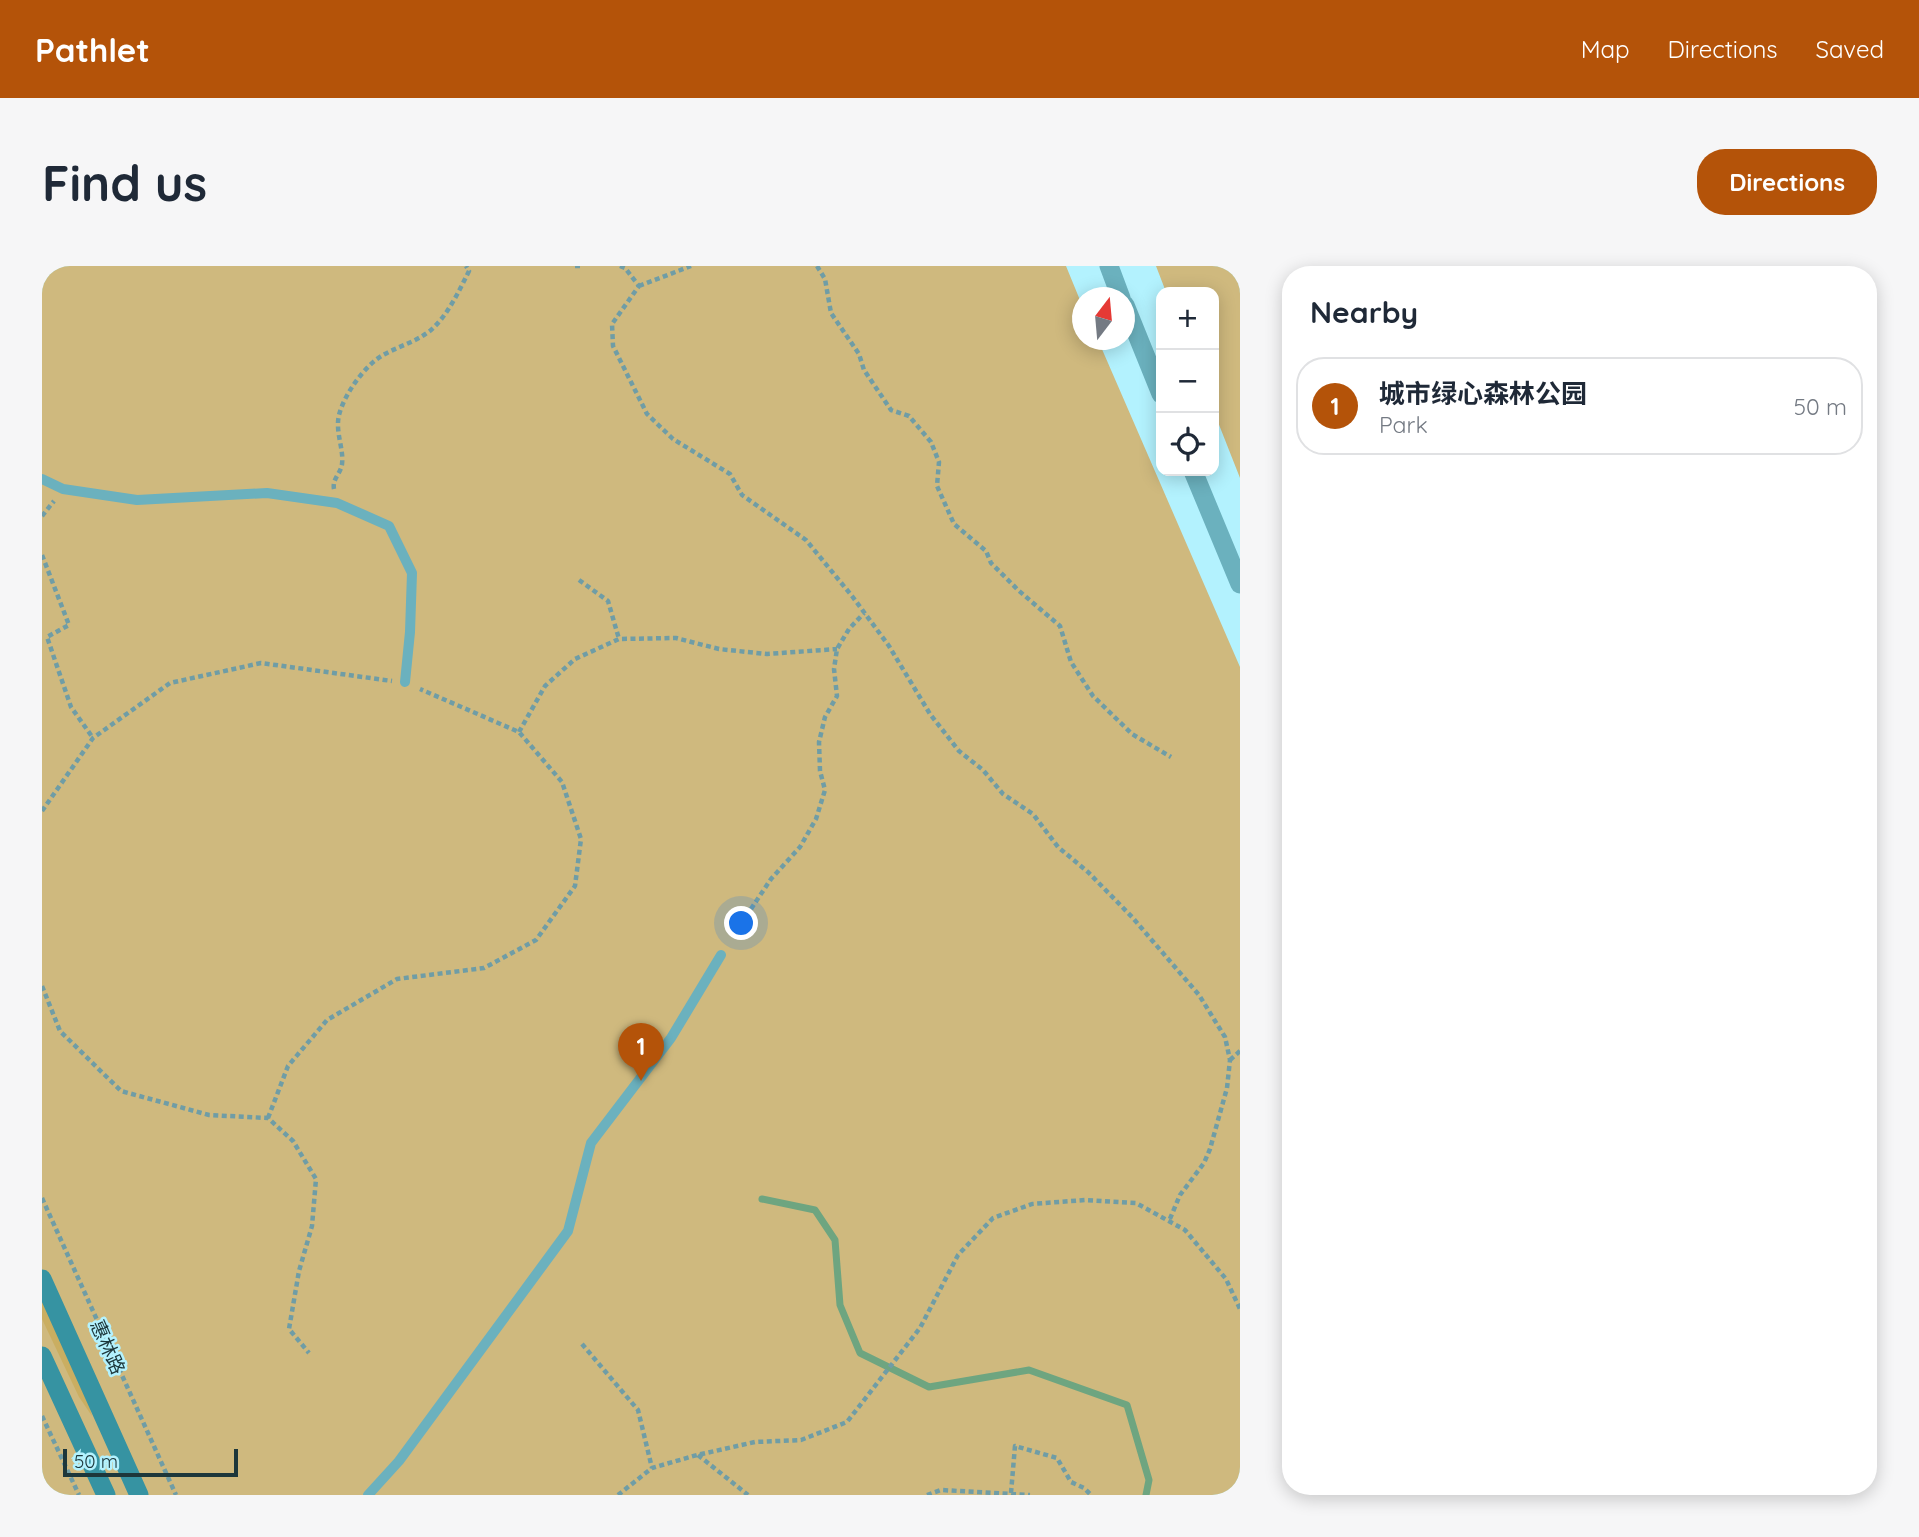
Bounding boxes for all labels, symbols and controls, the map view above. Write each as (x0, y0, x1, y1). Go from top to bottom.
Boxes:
text: Pathlet (35, 29, 150, 70)
text: Map (1581, 34, 1630, 64)
text: Directions (1668, 34, 1778, 64)
text: Saved (1816, 34, 1884, 64)
button: Directions (1697, 149, 1877, 215)
text: Find us (42, 152, 207, 213)
north arrow (1072, 287, 1135, 350)
map controls (1156, 287, 1219, 476)
button: + (1156, 287, 1219, 350)
text: Nearby (1310, 293, 1418, 331)
button: − (1156, 350, 1219, 413)
text: 城市绿心森林公园 (1379, 377, 1587, 410)
text: 1 (1331, 392, 1339, 421)
text: 50 m (1794, 392, 1847, 421)
text: Park (1379, 410, 1428, 439)
button: locate (1156, 413, 1219, 476)
your location (724, 906, 758, 940)
pin: 1 (618, 1023, 664, 1081)
street label: 惠林路 (85, 1316, 131, 1378)
scale bar (63, 1446, 238, 1478)
text: 50 m (74, 1449, 118, 1473)

